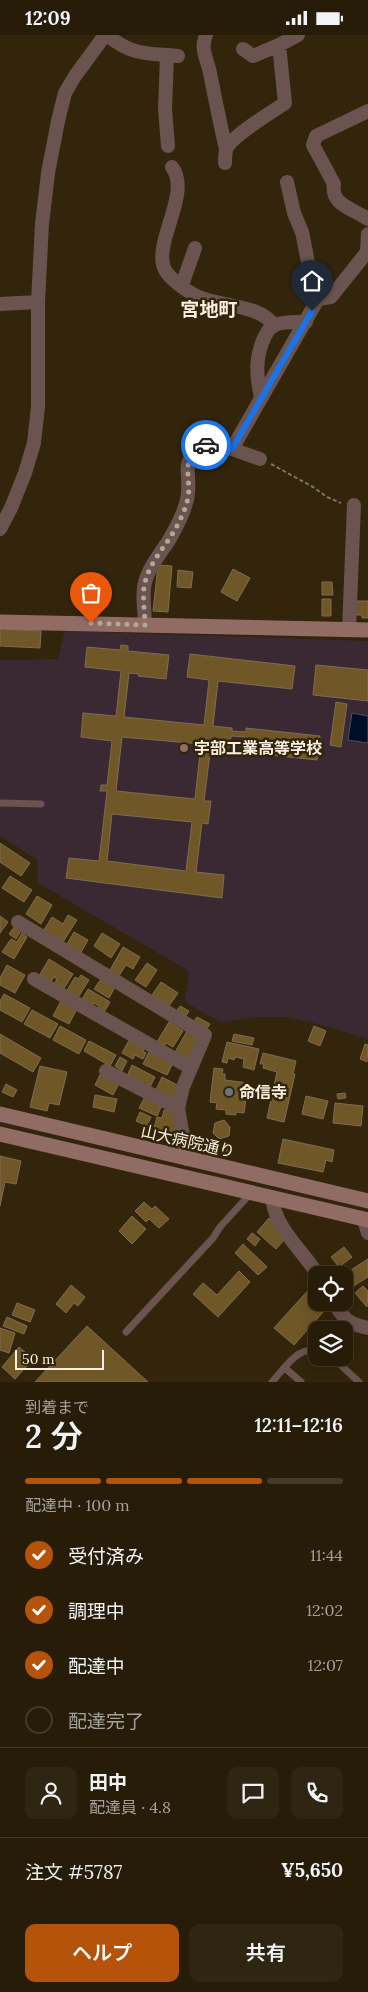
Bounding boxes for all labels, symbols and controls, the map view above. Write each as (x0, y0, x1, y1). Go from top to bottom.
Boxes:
text: 12:09 (25, 6, 71, 30)
pin (291, 260, 333, 311)
icon: home (298, 267, 326, 295)
district label: 宮地町 (180, 297, 238, 321)
courier (181, 420, 231, 470)
icon: car (192, 431, 220, 459)
pin (70, 572, 112, 623)
icon: bag (77, 579, 105, 607)
place label: 宇部工業高等学校 (194, 738, 322, 758)
marker: 宇部工業高等学校 (178, 742, 190, 754)
place label: 命信寺 (239, 1082, 287, 1102)
marker: 命信寺 (223, 1086, 235, 1098)
street label: 山大病院通り (139, 1120, 237, 1162)
map controls (308, 1266, 353, 1366)
button: locate (308, 1266, 353, 1311)
button: layers (308, 1321, 353, 1366)
scale bar (15, 1347, 104, 1370)
text: 50 m (22, 1350, 55, 1368)
text: 到着まで (25, 1397, 89, 1417)
text: 12:11–12:16 (254, 1413, 343, 1437)
text: 2 分 (25, 1416, 83, 1457)
text: 配達中 · 100 m (25, 1495, 130, 1515)
icon: check (25, 1541, 53, 1569)
text: 受付済み (68, 1544, 144, 1568)
text: 11:44 (310, 1545, 343, 1565)
icon: check (25, 1596, 53, 1624)
text: 調理中 (68, 1599, 125, 1623)
text: 12:02 (306, 1600, 343, 1620)
icon: check (25, 1651, 53, 1679)
text: 配達中 (68, 1654, 125, 1678)
text: 12:07 (308, 1655, 343, 1675)
text: 配達完了 (68, 1709, 144, 1733)
button: person (25, 1767, 77, 1819)
button: chat (227, 1767, 279, 1819)
button: phone (291, 1767, 343, 1819)
text: 田中 (89, 1770, 127, 1794)
text: 配達員 · 4.8 (89, 1797, 171, 1817)
text: ¥5,650 (281, 1858, 343, 1882)
text: 注文 #5787 (25, 1860, 122, 1884)
button: ヘルプ (25, 1924, 179, 1982)
button: 共有 (189, 1924, 343, 1982)

